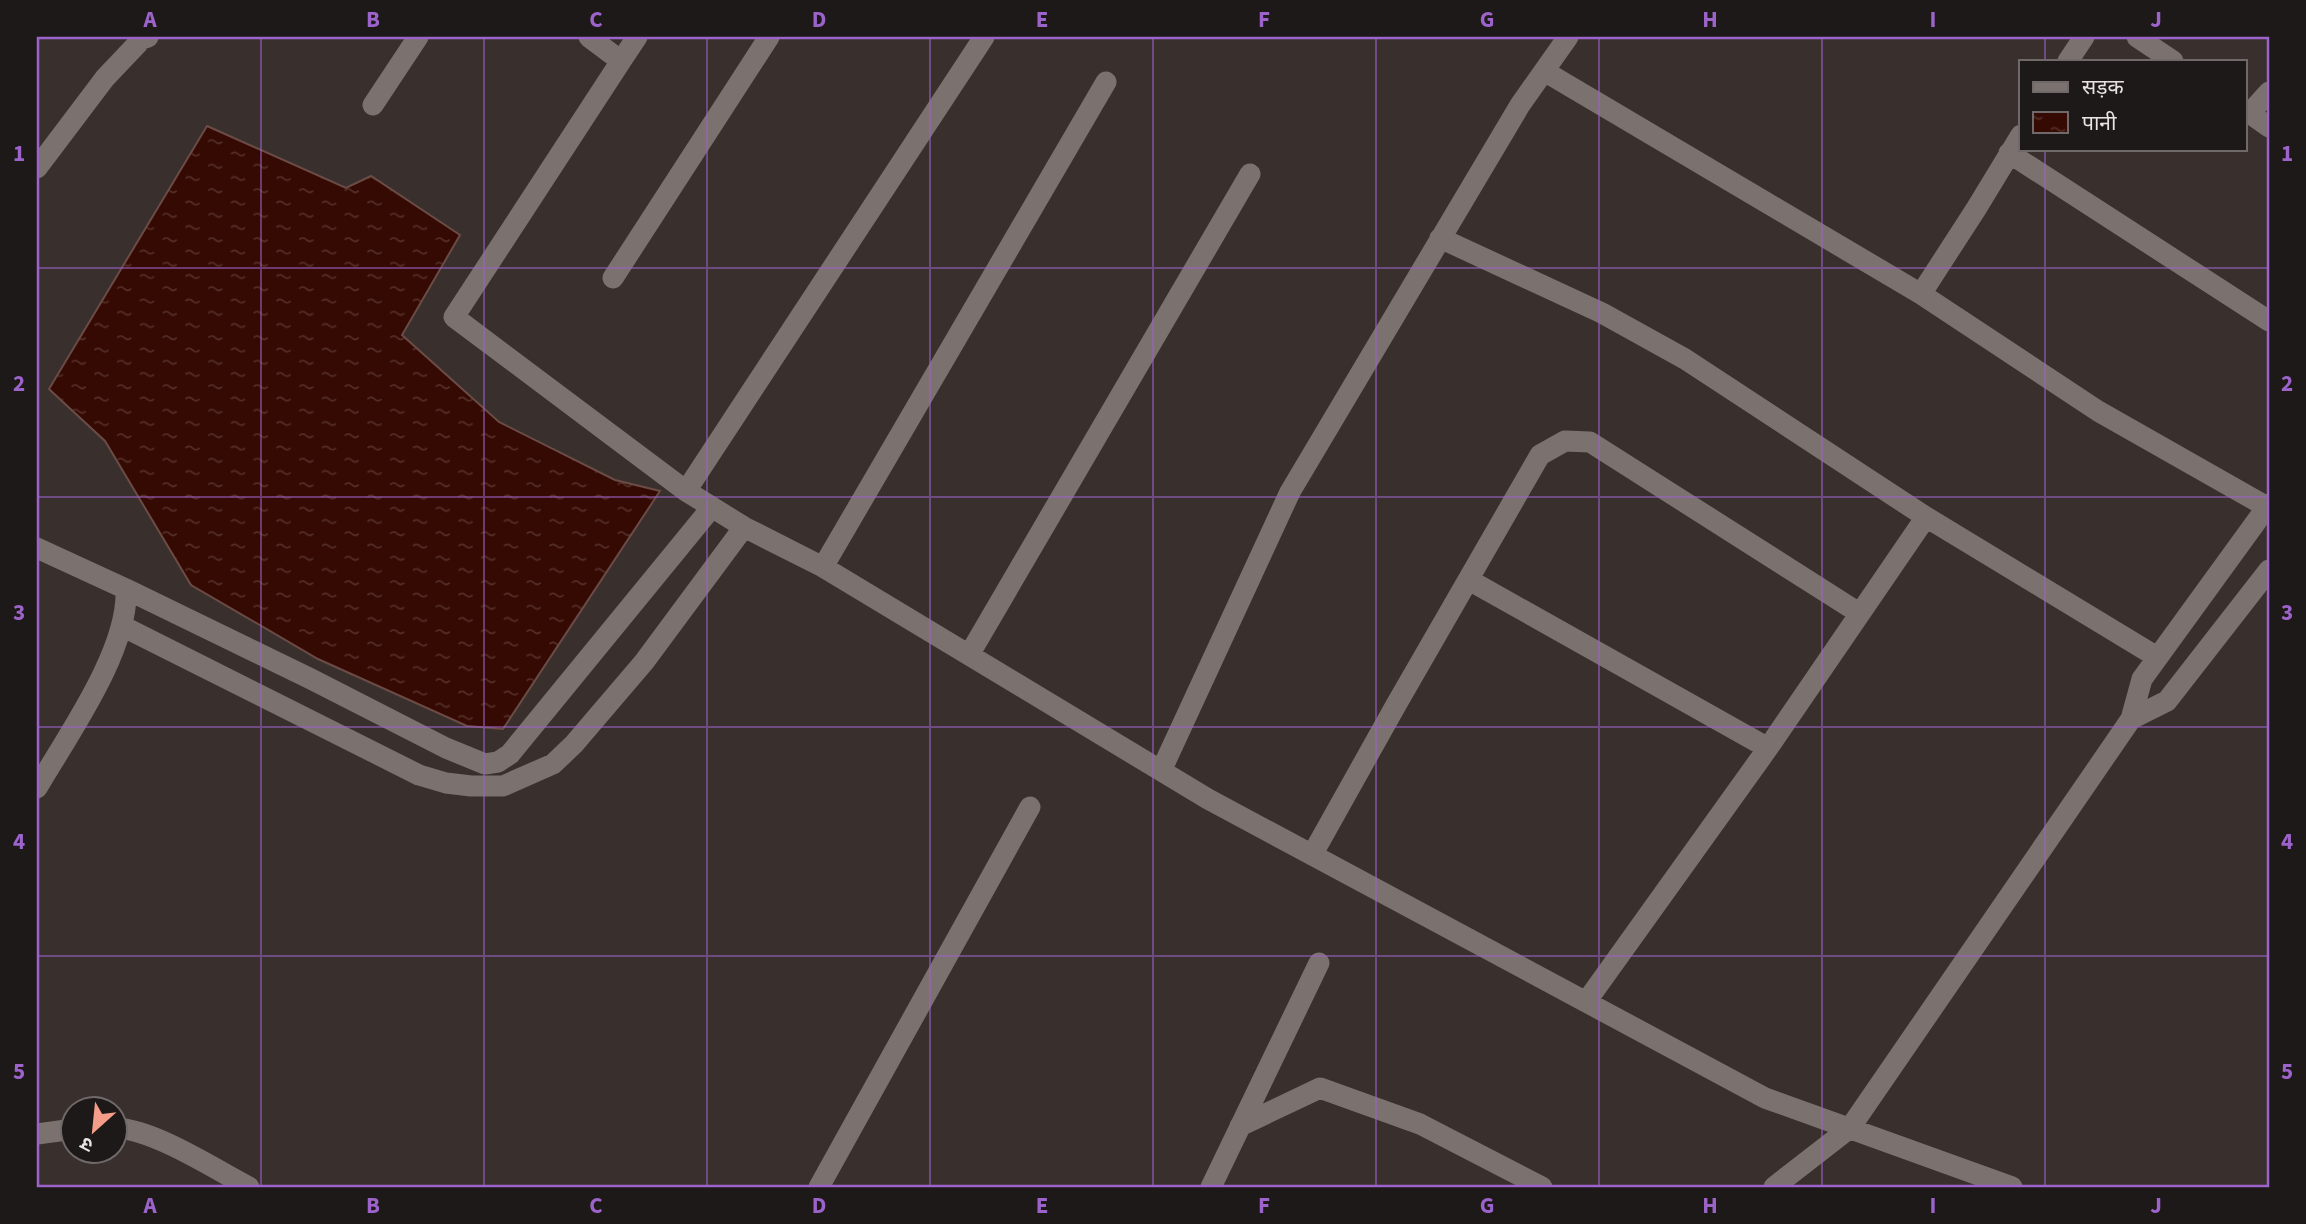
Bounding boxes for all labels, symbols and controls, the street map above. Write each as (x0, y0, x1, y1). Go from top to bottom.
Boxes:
text: A (142, 3, 157, 36)
text: B (366, 3, 380, 36)
text: C (589, 3, 603, 36)
text: D (812, 3, 826, 36)
text: E (1036, 3, 1048, 36)
text: F (1258, 3, 1270, 36)
text: G (1480, 3, 1494, 36)
text: H (1702, 3, 1718, 36)
text: I (1930, 3, 1936, 36)
text: J (2150, 3, 2162, 36)
legend (2019, 60, 2246, 150)
text: सड़क (2082, 72, 2124, 102)
text: पानी (2082, 108, 2117, 138)
text: 1 (13, 137, 25, 170)
text: 1 (2281, 137, 2293, 170)
text: 2 (13, 367, 25, 400)
text: 2 (2281, 367, 2293, 400)
text: 3 (13, 596, 25, 629)
text: 3 (2281, 596, 2293, 629)
text: 4 (13, 825, 25, 858)
text: 4 (2281, 825, 2293, 858)
text: 5 (13, 1055, 25, 1088)
text: 5 (2281, 1055, 2293, 1088)
north arrow (60, 1094, 130, 1164)
text: उ (75, 1129, 98, 1158)
text: A (142, 1189, 157, 1222)
text: B (366, 1189, 380, 1222)
text: C (589, 1189, 603, 1222)
text: D (812, 1189, 826, 1222)
text: E (1036, 1189, 1048, 1222)
text: F (1258, 1189, 1270, 1222)
text: G (1480, 1189, 1494, 1222)
text: H (1702, 1189, 1718, 1222)
text: I (1930, 1189, 1936, 1222)
text: J (2150, 1189, 2162, 1222)

